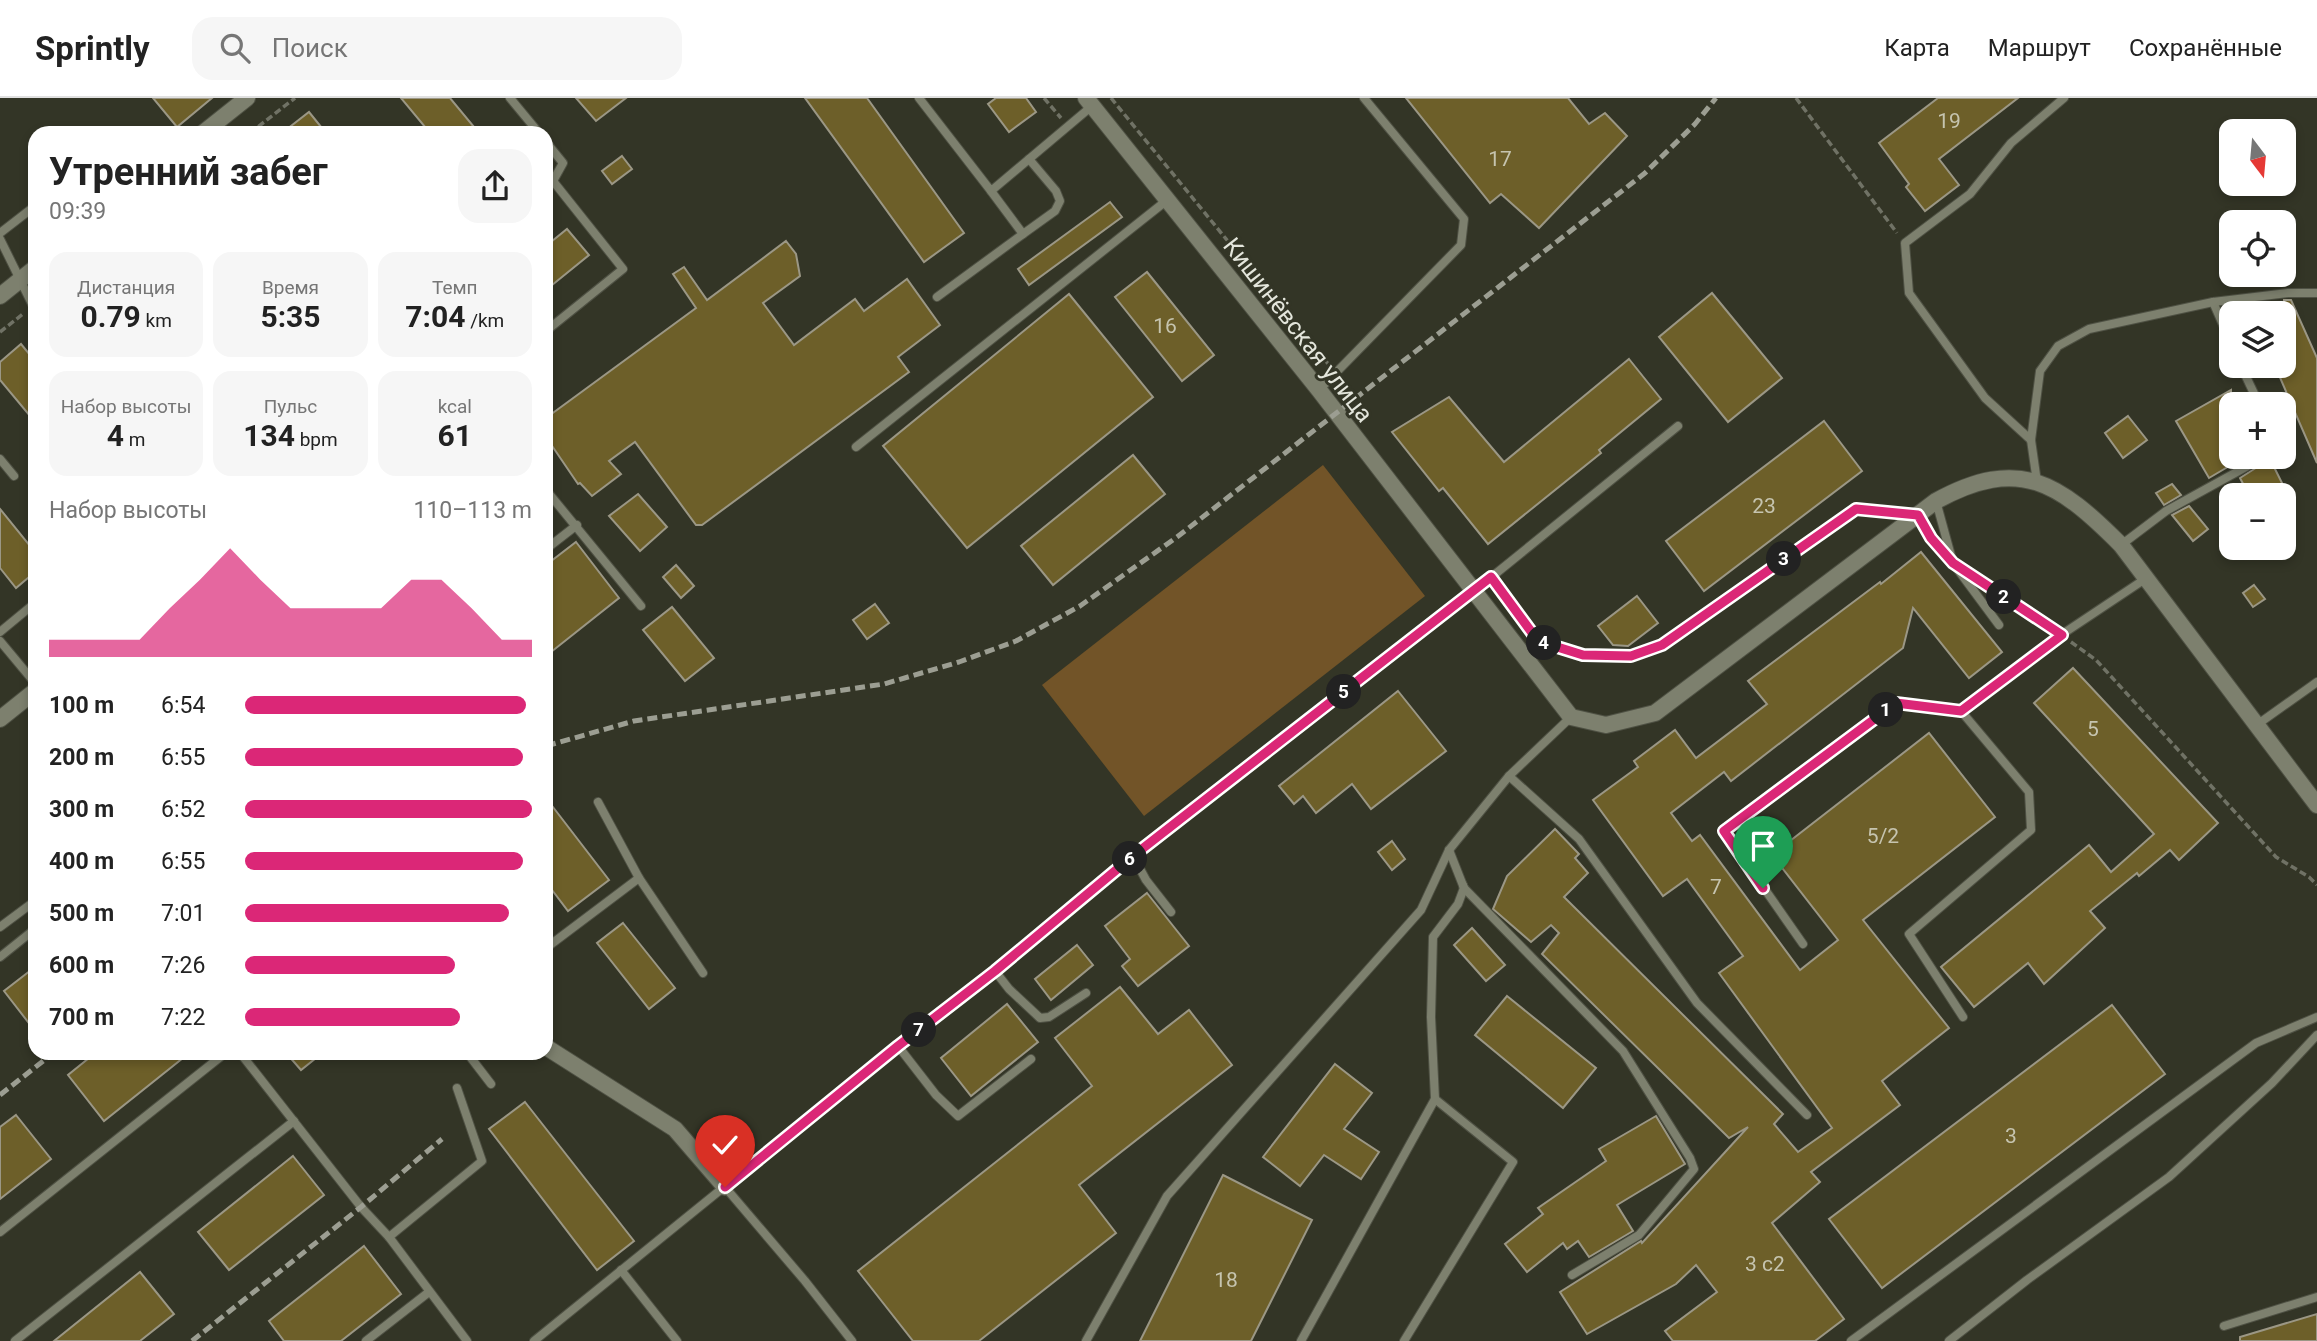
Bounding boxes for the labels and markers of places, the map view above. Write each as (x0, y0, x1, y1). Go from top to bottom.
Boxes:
pin: 3 (1766, 542, 1802, 576)
pin: 2 (1986, 580, 2022, 614)
pin: 4 (1526, 626, 1562, 660)
pin: 5 (1326, 674, 1362, 710)
pin: 1 (1868, 692, 1904, 728)
pin (1733, 816, 1793, 888)
pin: 6 (1112, 842, 1148, 876)
pin: 7 (902, 1012, 936, 1048)
pin (695, 1115, 755, 1187)

